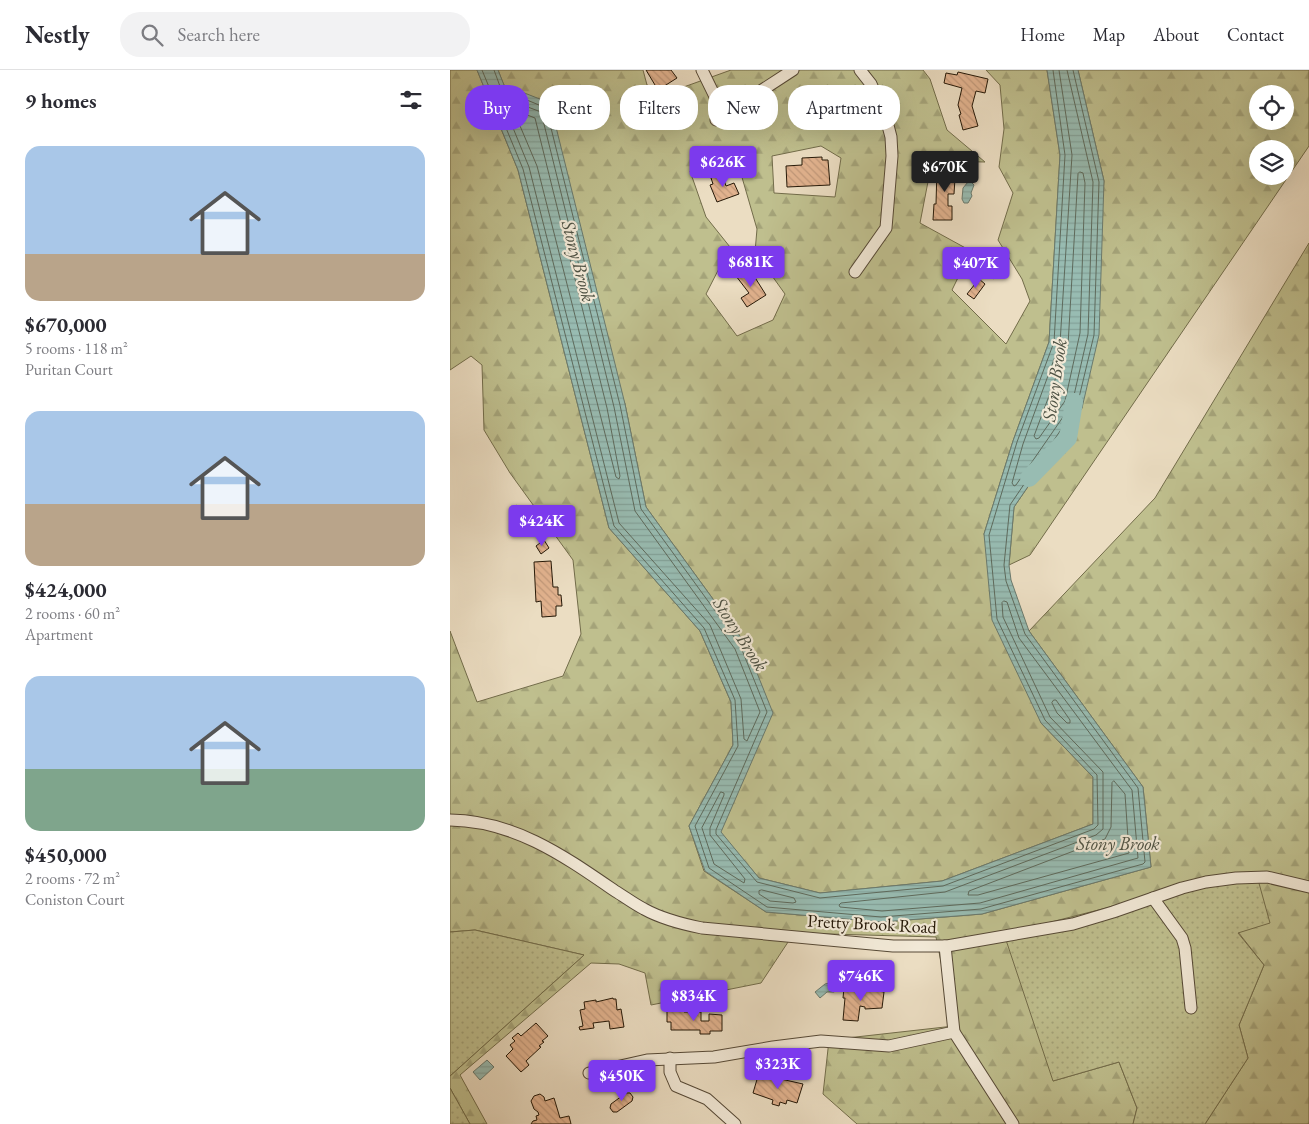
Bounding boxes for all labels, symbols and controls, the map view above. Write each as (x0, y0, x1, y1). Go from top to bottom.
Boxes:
search box (120, 12, 470, 57)
text: Nestly (25, 19, 90, 50)
icon: search (138, 21, 166, 49)
text: Search here (178, 22, 260, 47)
text: Home (1020, 23, 1065, 46)
text: Map (1093, 23, 1125, 46)
text: About (1153, 23, 1199, 46)
text: Contact (1227, 23, 1284, 46)
chip: Buy (465, 85, 529, 130)
chip: Rent (539, 85, 610, 130)
chip: Filters (620, 85, 698, 130)
chip: New (708, 85, 778, 130)
chip: Apartment (788, 85, 900, 130)
map controls (1249, 85, 1294, 185)
button: locate (1249, 85, 1294, 130)
icon: filters (397, 86, 425, 114)
text: 9 homes (25, 87, 97, 114)
button: layers (1249, 140, 1294, 185)
pin: $626K (688, 146, 758, 188)
pin: $670K (910, 150, 980, 193)
text: $626K (701, 151, 745, 172)
text: $670K (923, 156, 967, 177)
icon: home (180, 178, 270, 268)
water label: Stony Brook (555, 217, 601, 305)
pin: $681K (716, 246, 786, 288)
pin: $407K (941, 246, 1011, 289)
text: $681K (729, 251, 773, 272)
text: $407K (954, 252, 998, 273)
text: $670,000 (25, 311, 107, 338)
water label: Stony Brook (1036, 337, 1073, 424)
text: 5 rooms · 118 m² (25, 338, 128, 359)
text: Puritan Court (25, 359, 113, 380)
icon: home (180, 443, 270, 533)
pin: $424K (507, 504, 577, 547)
text: $424K (520, 510, 564, 531)
text: $424,000 (25, 576, 107, 603)
water label: Stony Brook (707, 592, 774, 676)
text: 2 rooms · 60 m² (25, 603, 120, 624)
text: Apartment (25, 624, 93, 645)
icon: home (180, 708, 270, 798)
water label: Stony Brook (1075, 831, 1160, 856)
text: $450,000 (25, 841, 107, 868)
text: 2 rooms · 72 m² (25, 868, 120, 889)
text: Coniston Court (25, 889, 125, 910)
street label: Pretty Brook Road (807, 909, 938, 938)
pin: $746K (826, 960, 896, 1002)
text: $746K (839, 965, 883, 986)
pin: $834K (659, 980, 729, 1022)
text: $834K (672, 985, 716, 1006)
pin: $323K (743, 1048, 813, 1090)
text: $323K (756, 1053, 800, 1074)
pin: $450K (587, 1060, 657, 1102)
text: $450K (600, 1065, 644, 1086)

